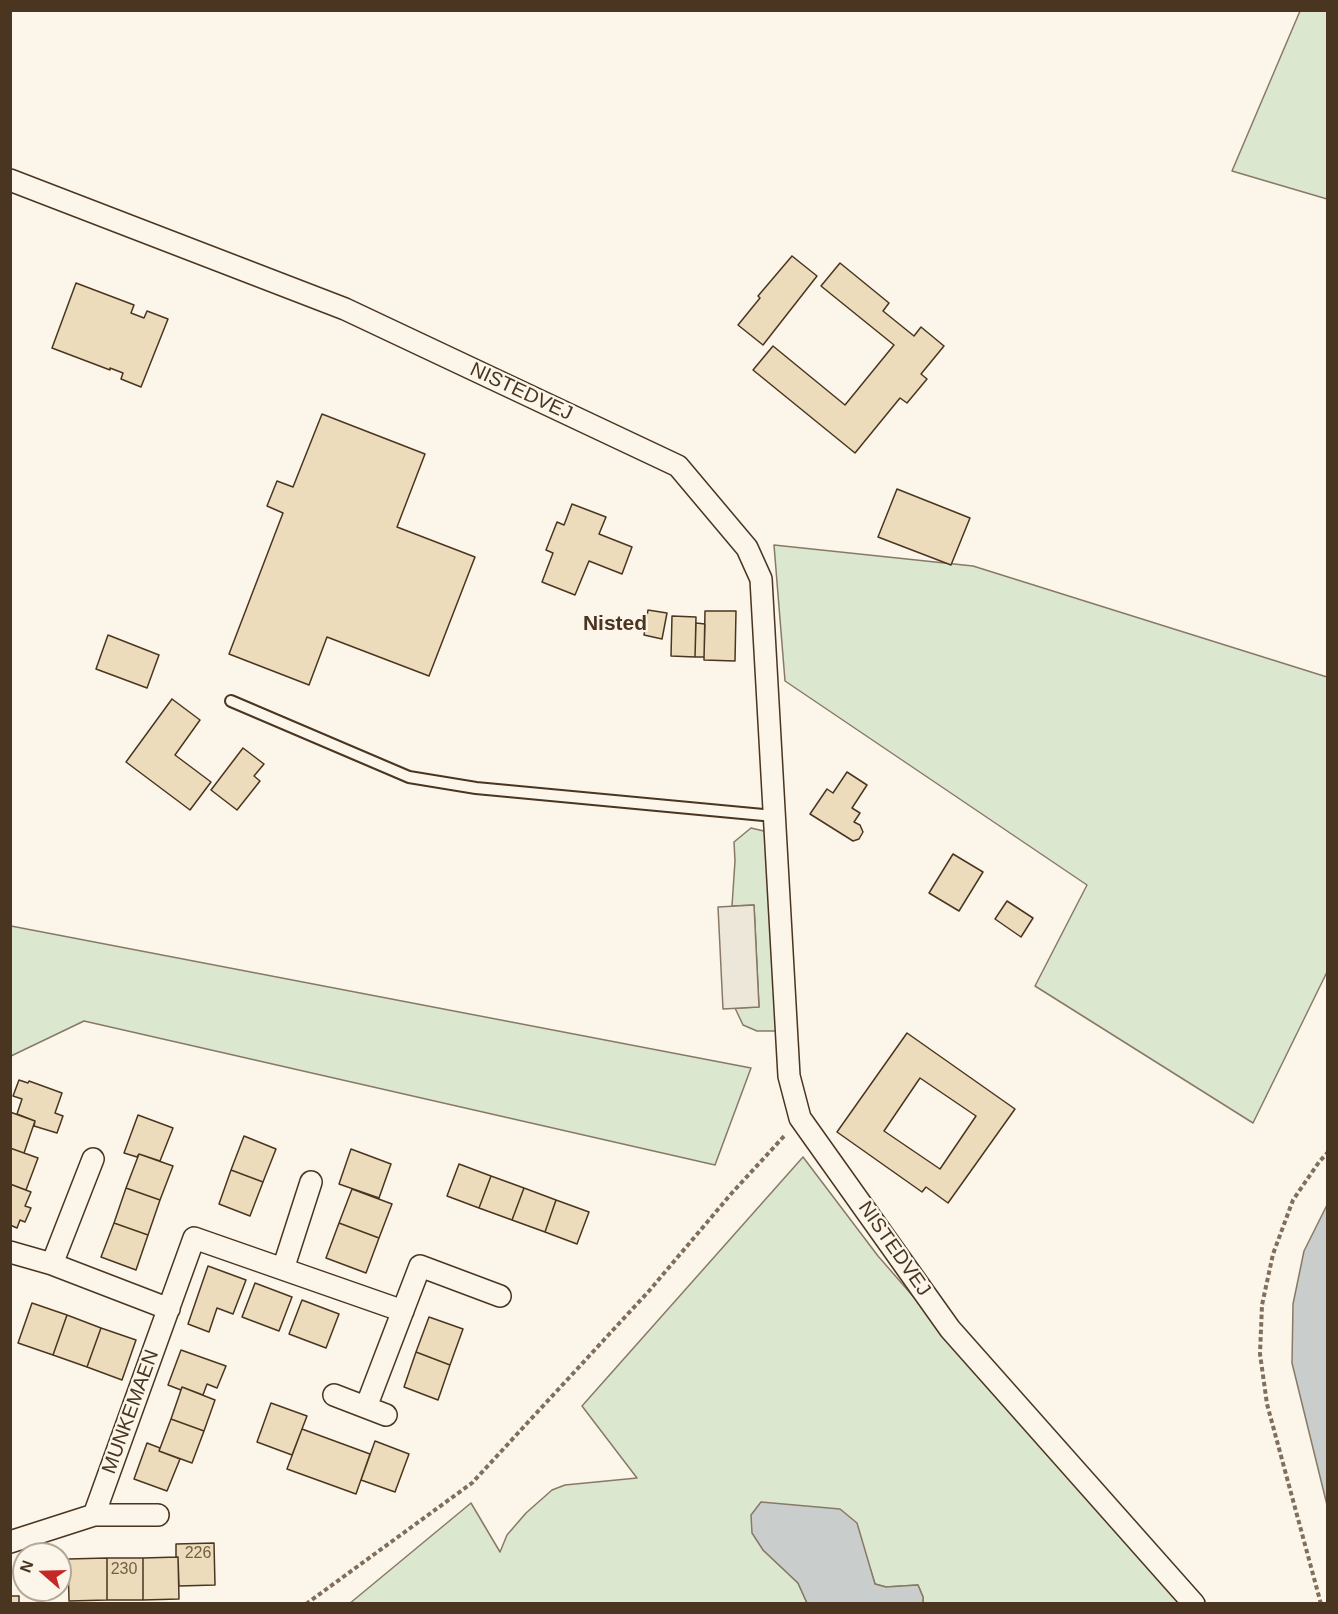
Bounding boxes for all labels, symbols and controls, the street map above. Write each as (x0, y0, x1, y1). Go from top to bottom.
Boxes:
street label: NISTEDVEJ (466, 358, 576, 426)
district label: Nisted (583, 611, 647, 637)
street label: NISTEDVEJ (853, 1197, 935, 1301)
street label: MUNKEMAEN (97, 1347, 165, 1477)
north arrow (12, 1542, 72, 1602)
house number: 226 (185, 1544, 211, 1564)
text: N (17, 1558, 36, 1575)
house number: 230 (111, 1560, 137, 1580)

